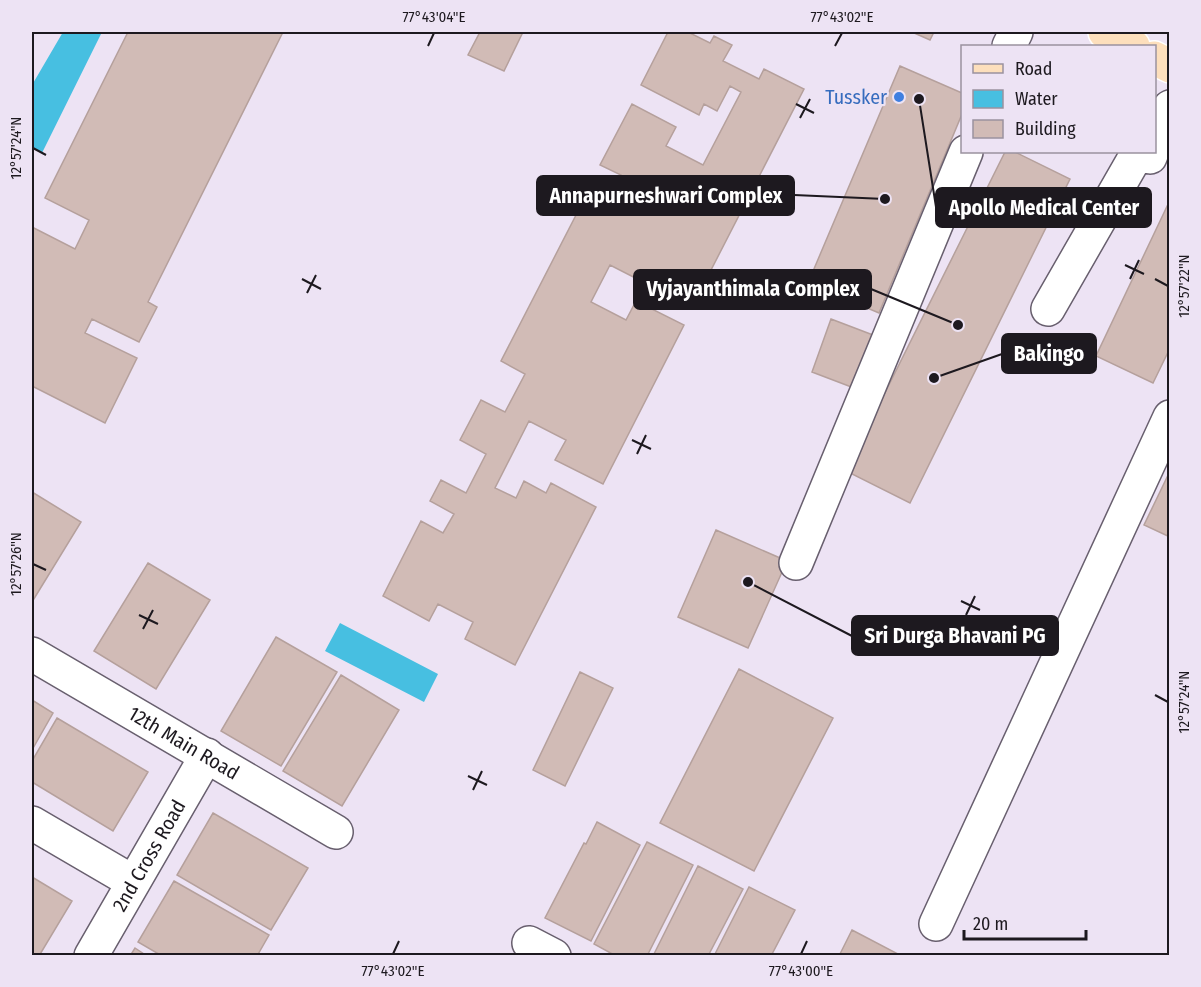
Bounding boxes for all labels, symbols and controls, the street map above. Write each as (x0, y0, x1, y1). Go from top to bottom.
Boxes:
text: 77°43'04"E (402, 8, 466, 26)
text: 77°43'02"E (810, 8, 874, 26)
legend (961, 45, 1156, 153)
text: Road (1015, 58, 1052, 80)
place label: Tussker (825, 85, 887, 109)
text: Water (1015, 88, 1058, 110)
marker: Tussker (892, 90, 906, 104)
text: 12°57'24"N (7, 117, 25, 179)
text: Building (1015, 118, 1076, 140)
callout: Annapurneshwari Complex (537, 176, 794, 215)
text: Annapurneshwari Complex (549, 183, 784, 209)
callout: Apollo Medical Center (936, 188, 1151, 227)
text: Apollo Medical Center (948, 195, 1140, 221)
text: 12°57'22"N (1175, 254, 1193, 318)
callout: Vyjayanthimala Complex (634, 270, 871, 309)
text: Vyjayanthimala Complex (645, 276, 861, 302)
callout: Bakingo (1002, 334, 1096, 373)
text: Bakingo (1014, 341, 1084, 367)
text: 12°57'26"N (7, 532, 25, 596)
callout: Sri Durga Bhavani PG (852, 616, 1058, 655)
text: Sri Durga Bhavani PG (864, 623, 1046, 649)
text: 12°57'24"N (1175, 671, 1193, 733)
street label: 12th Main Road (124, 701, 244, 785)
street label: 2nd Cross Road (107, 796, 191, 916)
scale bar (964, 903, 1086, 941)
text: 20 m (973, 913, 1008, 935)
text: 77°43'02"E (361, 962, 425, 980)
text: 77°43'00"E (769, 962, 833, 980)

